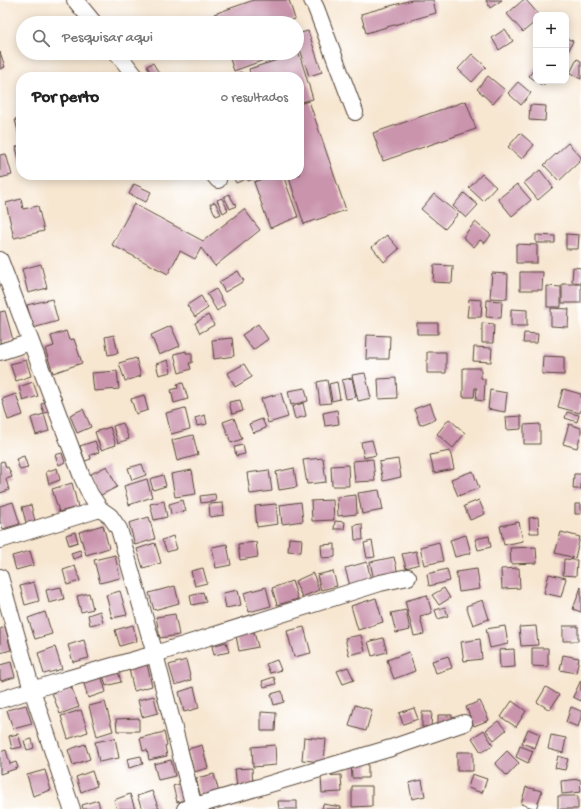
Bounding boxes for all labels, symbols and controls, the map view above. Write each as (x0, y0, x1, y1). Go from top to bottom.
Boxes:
map controls (533, 12, 569, 84)
button: + (533, 12, 569, 48)
search box (16, 16, 304, 60)
icon: search (30, 27, 52, 49)
text: Pesquisar aqui (62, 29, 153, 47)
button: − (533, 48, 569, 84)
text: Por perto (32, 88, 99, 108)
text: 0 resultados (221, 91, 288, 106)

